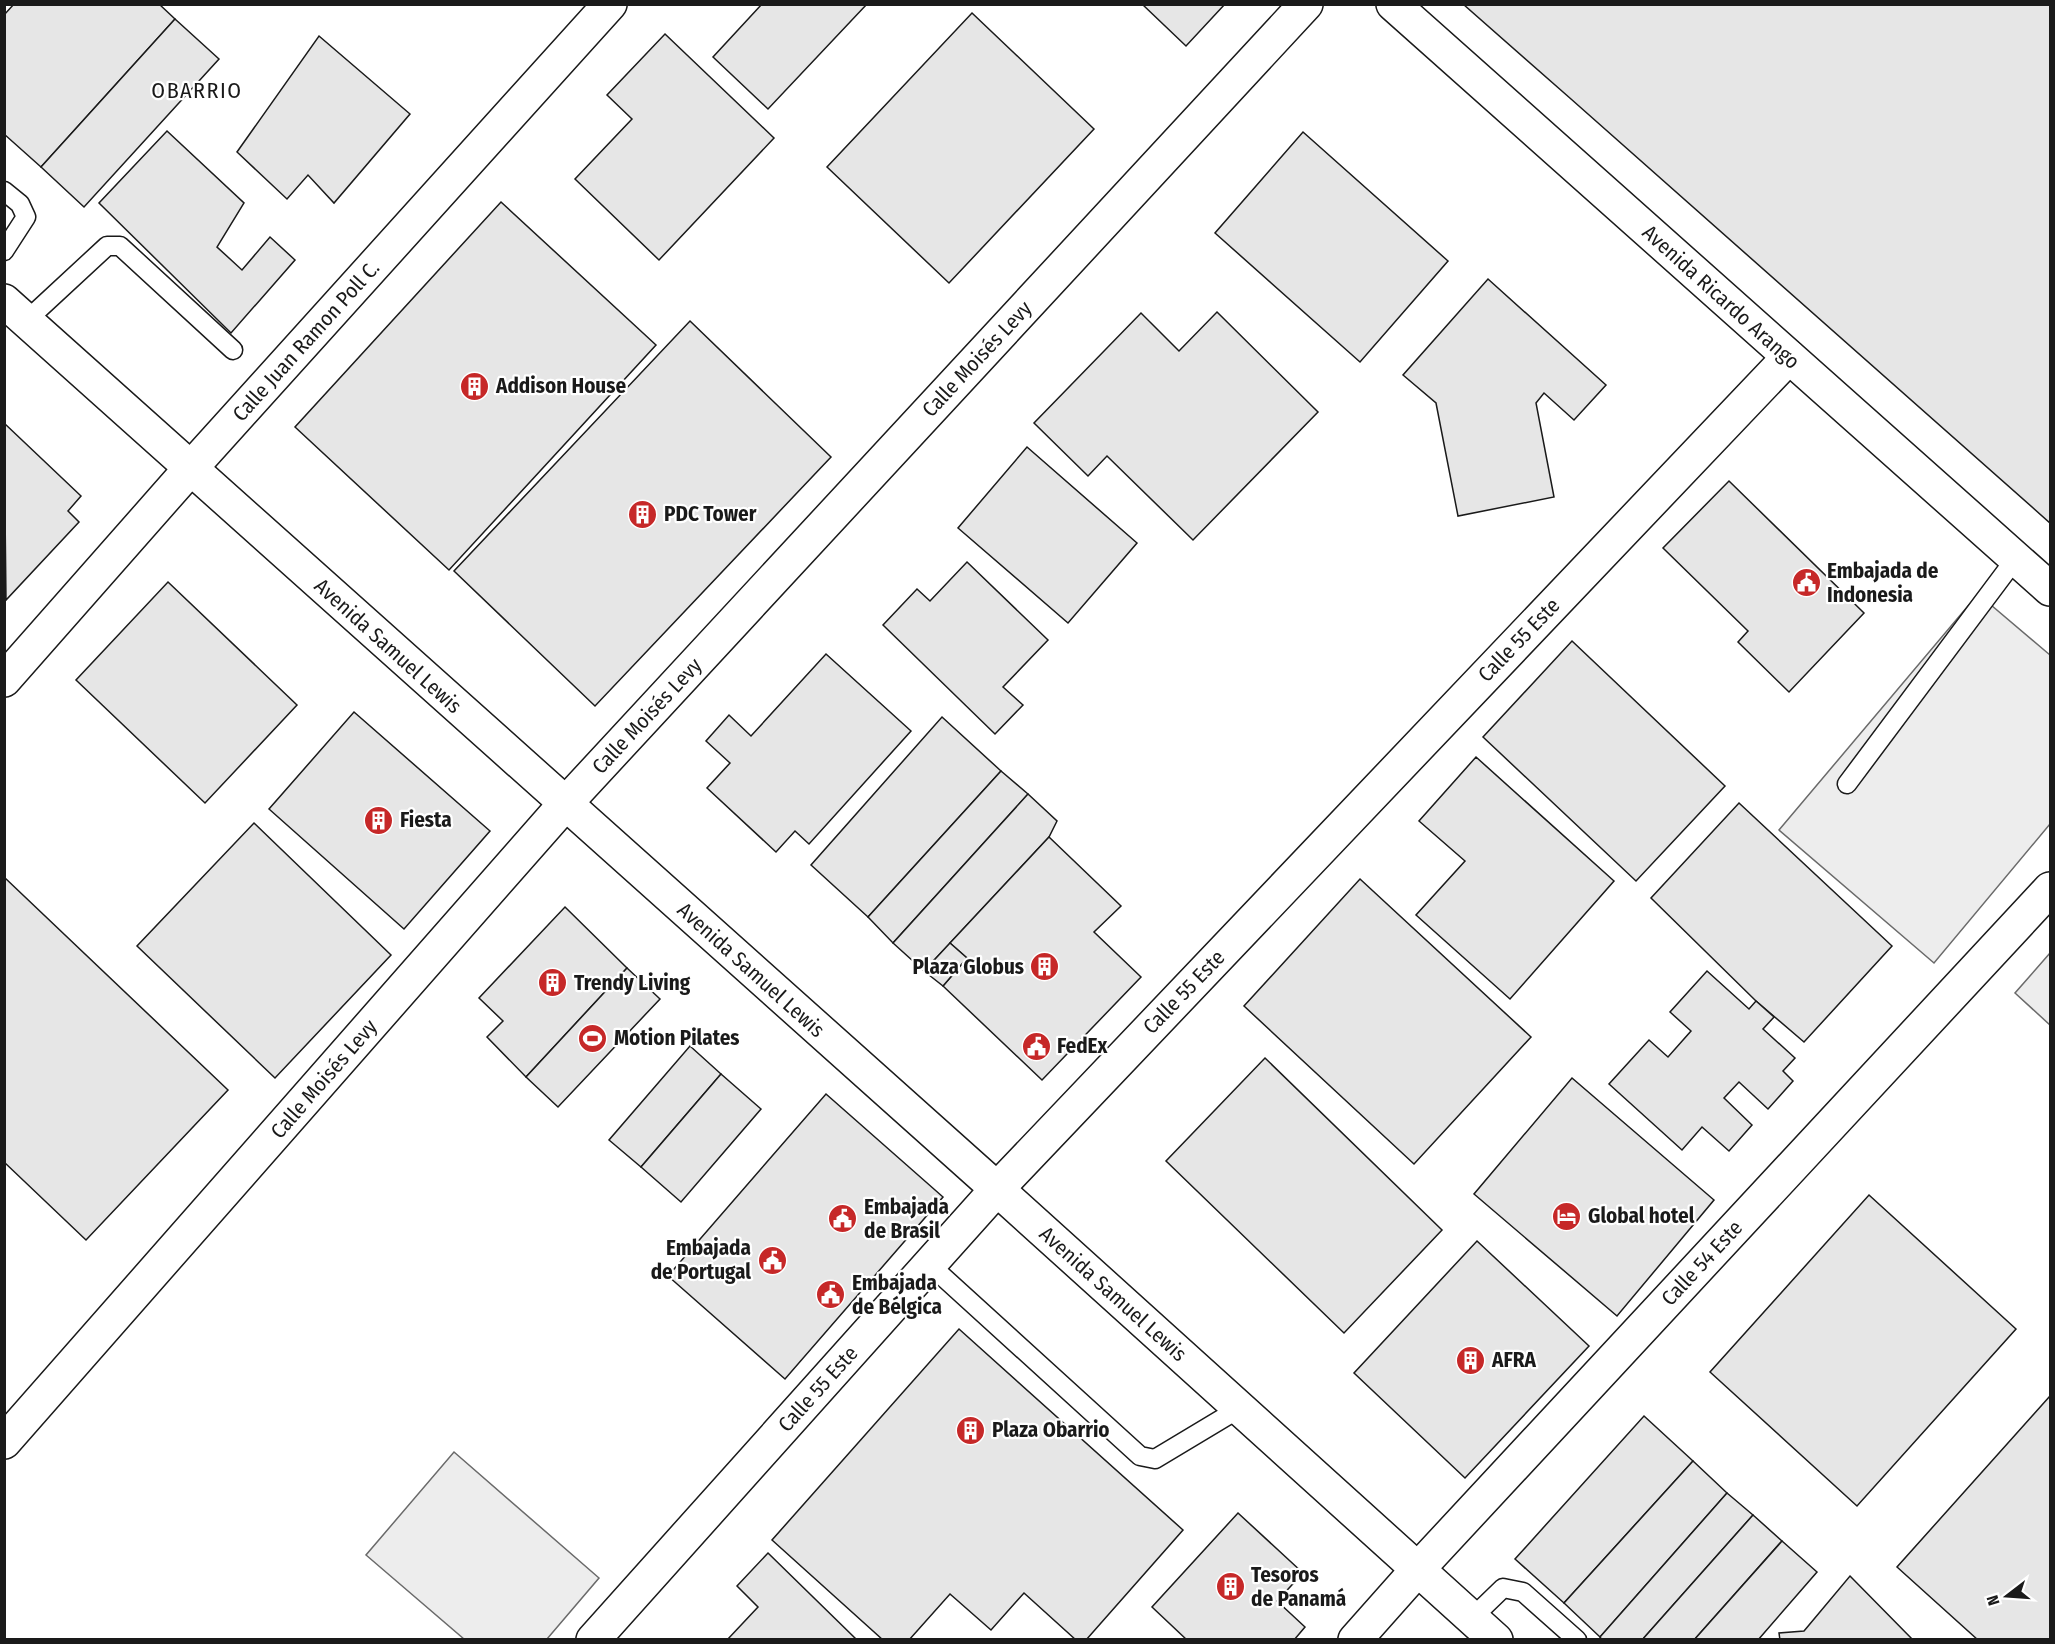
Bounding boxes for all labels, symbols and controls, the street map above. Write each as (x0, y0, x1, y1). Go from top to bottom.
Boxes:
district label: OBARRIO (151, 77, 243, 104)
street label: Avenida Ricardo Arango (1637, 219, 1805, 375)
street label: Calle Juan Ramon Poll C. (227, 255, 385, 427)
street label: Calle Moisés Levy (917, 295, 1038, 422)
building icon: Addison House (459, 370, 491, 402)
place label: Addison House (495, 373, 626, 399)
building icon: PDC Tower (627, 498, 659, 530)
place label: PDC Tower (664, 501, 757, 527)
place label: Embajada de Indonesia (1827, 558, 1939, 608)
public building icon: Embajada de Indonesia (1790, 567, 1822, 599)
street label: Avenida Samuel Lewis (309, 573, 467, 719)
street label: Calle 55 Este (1473, 593, 1565, 687)
street label: Calle Moisés Levy (587, 652, 708, 779)
building icon: Fiesta (363, 804, 395, 836)
place label: Fiesta (400, 807, 452, 833)
street label: Avenida Samuel Lewis (672, 897, 830, 1043)
street label: Calle 55 Este (1138, 945, 1230, 1039)
building icon: Plaza Globus (1029, 951, 1061, 983)
place label: Plaza Globus (913, 954, 1024, 980)
building icon: Trendy Living (537, 967, 569, 999)
place label: Trendy Living (574, 970, 691, 996)
street label: Calle Moisés Levy (265, 1014, 383, 1144)
sports icon: Motion Pilates (577, 1022, 609, 1054)
place label: Motion Pilates (614, 1025, 740, 1051)
public building icon: FedEx (1020, 1030, 1052, 1062)
place label: FedEx (1057, 1033, 1109, 1059)
place label: Embajada de Brasil (864, 1194, 949, 1244)
hotel icon: Global hotel (1551, 1200, 1583, 1232)
public building icon: Embajada de Brasil (827, 1203, 859, 1235)
place label: Global hotel (1588, 1203, 1695, 1229)
street label: Calle 54 Este (1656, 1215, 1748, 1311)
street label: Avenida Samuel Lewis (1034, 1221, 1192, 1367)
place label: Embajada de Portugal (651, 1235, 751, 1285)
public building icon: Embajada de Portugal (756, 1244, 788, 1276)
place label: Embajada de Bélgica (852, 1270, 942, 1320)
public building icon: Embajada de Bélgica (815, 1279, 847, 1311)
street label: Calle 55 Este (773, 1341, 863, 1437)
building icon: AFRA (1455, 1344, 1487, 1376)
place label: AFRA (1491, 1347, 1536, 1373)
building icon: Plaza Obarrio (955, 1414, 987, 1446)
place label: Plaza Obarrio (992, 1417, 1110, 1443)
place label: Tesoros de Panamá (1251, 1562, 1346, 1612)
north arrow (1977, 1566, 2037, 1626)
building icon: Tesoros de Panamá (1214, 1571, 1246, 1603)
text: N (1983, 1593, 2004, 1608)

